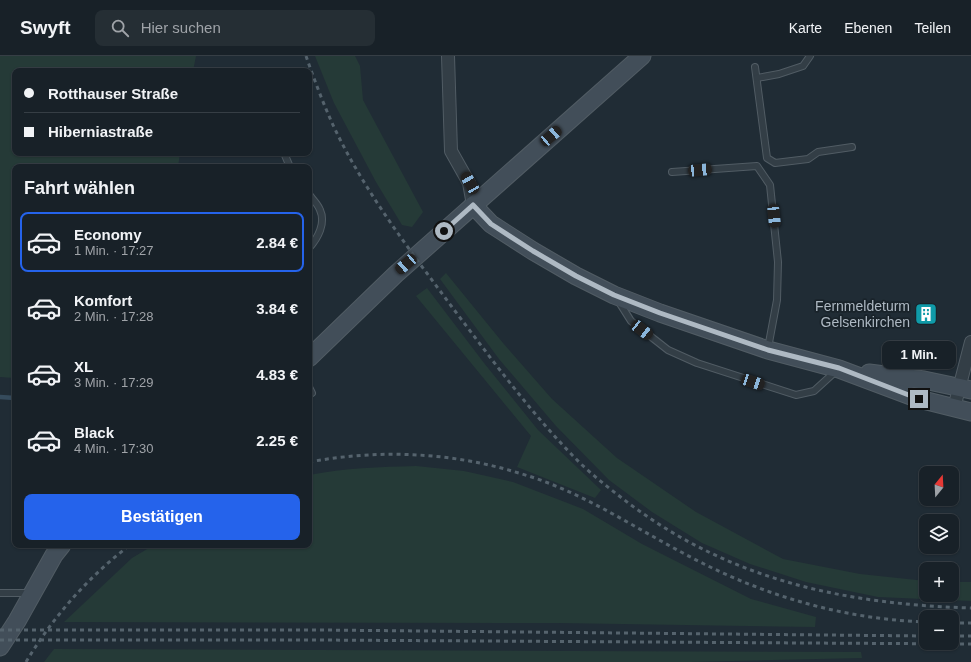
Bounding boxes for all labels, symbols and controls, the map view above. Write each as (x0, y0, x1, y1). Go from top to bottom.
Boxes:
search box (95, 10, 375, 46)
text: Swyft (20, 17, 71, 38)
icon: search (109, 17, 131, 39)
text: Hier suchen (141, 19, 221, 36)
text: Karte (789, 20, 822, 36)
text: Ebenen (844, 20, 892, 36)
text: Teilen (914, 20, 951, 36)
text: Rotthauser Straße (48, 85, 178, 102)
text: Hiberniastraße (48, 123, 153, 140)
car (538, 124, 564, 148)
car (688, 163, 712, 177)
car (459, 170, 481, 196)
text: Fahrt wählen (24, 178, 135, 198)
car (767, 203, 781, 229)
route start (435, 222, 453, 240)
icon: car (26, 224, 62, 260)
text: Economy (74, 226, 142, 243)
text: 2.84 € (256, 234, 298, 251)
text: 1 Min. · 17:27 (74, 243, 154, 258)
car (393, 252, 419, 276)
icon: car (26, 290, 62, 326)
text: Komfort (74, 292, 132, 309)
place label: Fernmeldeturm Gelsenkirchen (815, 298, 910, 330)
text: 3.84 € (256, 300, 298, 317)
building icon: Fernmeldeturm Gelsenkirchen (913, 301, 939, 327)
text: 2 Min. · 17:28 (74, 309, 154, 324)
car (629, 318, 655, 342)
callout: 1 Min. (882, 341, 956, 369)
text: 1 Min. (901, 347, 937, 362)
icon: car (26, 356, 62, 392)
text: XL (74, 358, 93, 375)
text: 4.83 € (256, 366, 298, 383)
car (740, 373, 766, 391)
text: 3 Min. · 17:29 (74, 375, 154, 390)
route end (910, 390, 928, 408)
icon: car (26, 422, 62, 458)
text: Black (74, 424, 114, 441)
text: 2.25 € (256, 432, 298, 449)
text: 4 Min. · 17:30 (74, 441, 154, 456)
north arrow (919, 466, 959, 506)
map controls (919, 466, 959, 650)
button: Bestätigen (24, 494, 300, 540)
button: layers (919, 514, 959, 554)
button: + (919, 562, 959, 602)
button: − (919, 610, 959, 650)

